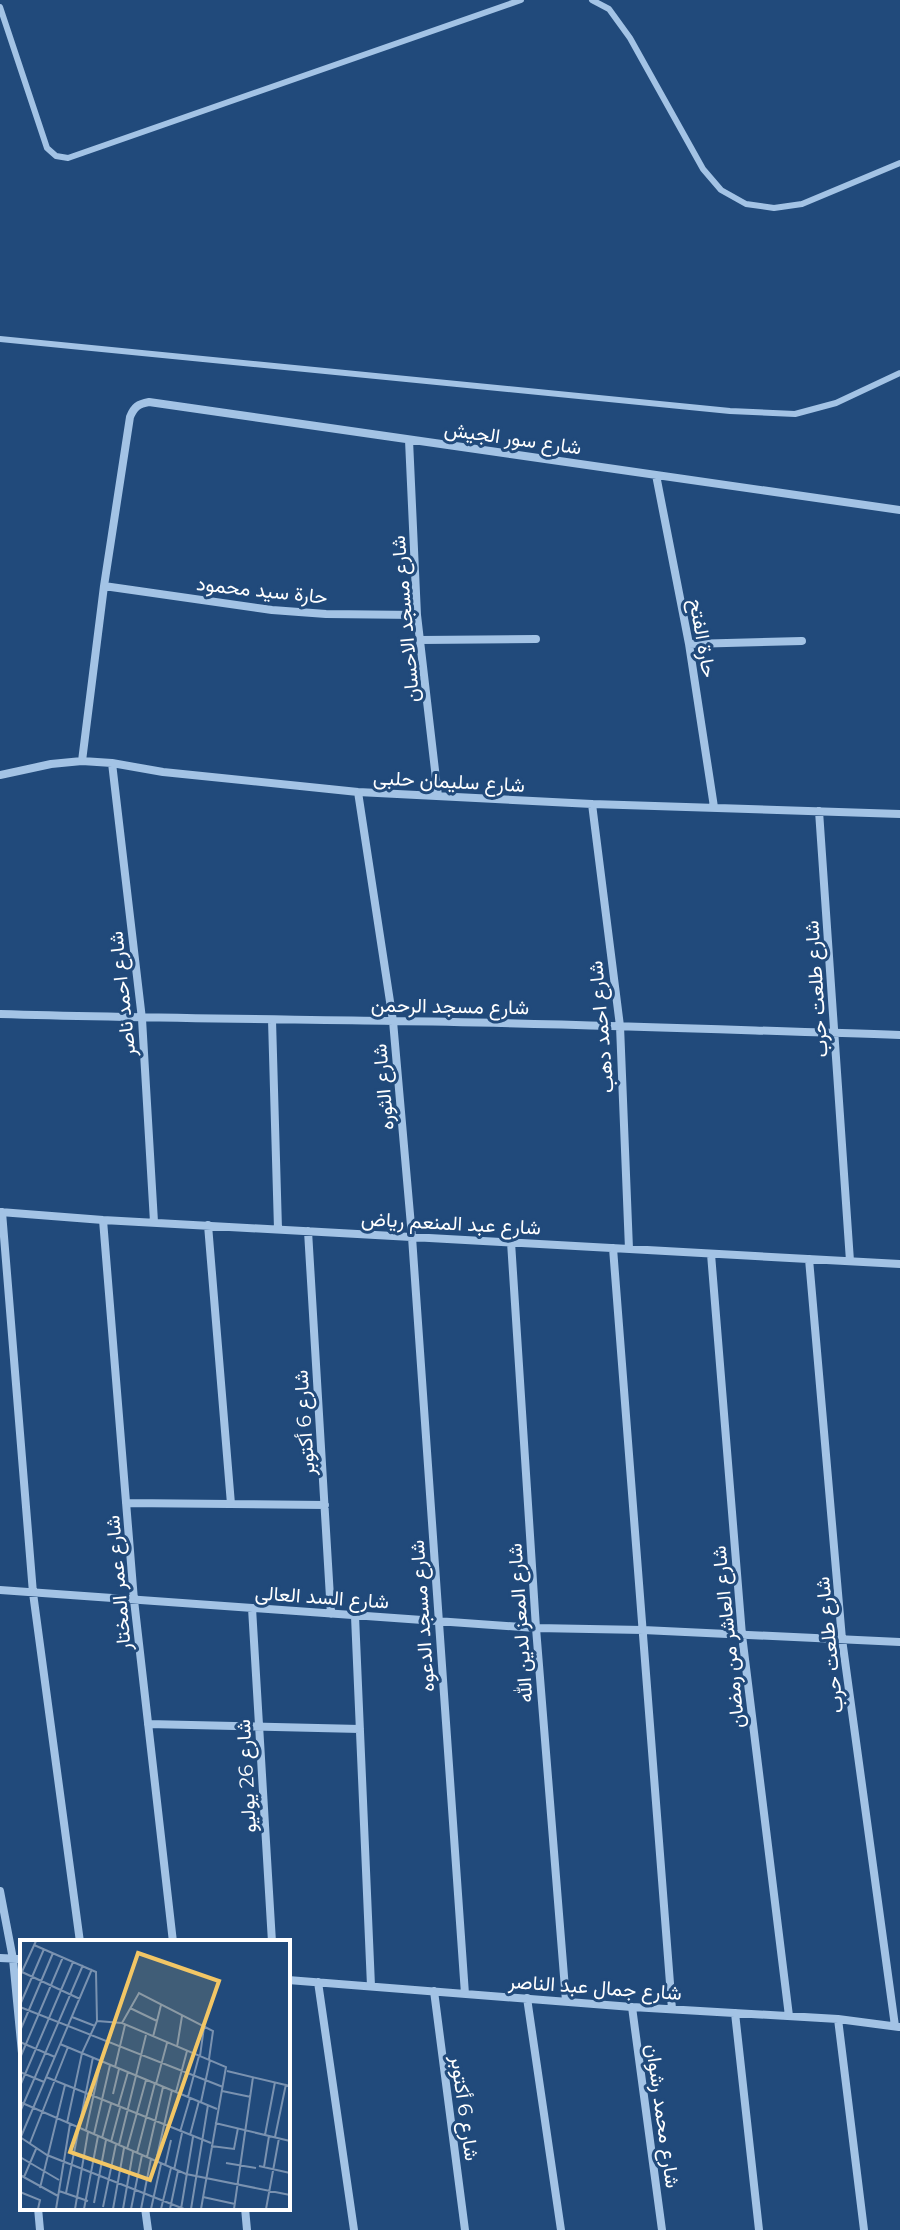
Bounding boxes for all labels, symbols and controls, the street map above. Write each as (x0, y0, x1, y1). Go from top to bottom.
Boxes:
street label: شارع سور الجيش (443, 416, 583, 461)
street label: شارع مسجد الاحسان (386, 534, 426, 704)
street label: حارة سيد محمود (195, 571, 329, 610)
street label: حارة الفتح (682, 597, 722, 680)
street label: شارع سليمان حلبى (372, 765, 525, 799)
street label: شارع طلعت حرب (799, 920, 835, 1058)
street label: شارع احمد ناصر (103, 930, 143, 1059)
street label: شارع احمد دهب (583, 960, 621, 1094)
street label: شارع مسجد الرحمن (371, 993, 529, 1021)
street label: شارع الثوره (367, 1043, 401, 1131)
street label: شارع عبد المنعم رياض (360, 1206, 541, 1242)
street label: شارع 6 أكتوبر (288, 1369, 322, 1478)
street label: شارع عمر المختار (100, 1514, 138, 1653)
street label: شارع مسجد الدعوه (405, 1539, 441, 1693)
street label: شارع المعز لدين الله (502, 1542, 540, 1704)
street label: شارع العاشر من رمضان (706, 1544, 752, 1730)
street label: شارع طلعت حرب (810, 1575, 850, 1714)
street label: شارع السد العالى (254, 1580, 390, 1616)
street label: شارع 26 يوليو (231, 1719, 263, 1833)
inset map (20, 1940, 290, 2210)
street label: شارع جمال عبد الناصر (506, 1969, 682, 2007)
street label: شارع محمد رشوان (639, 2042, 685, 2190)
street label: شارع 6 أكتوبر (444, 2053, 484, 2162)

